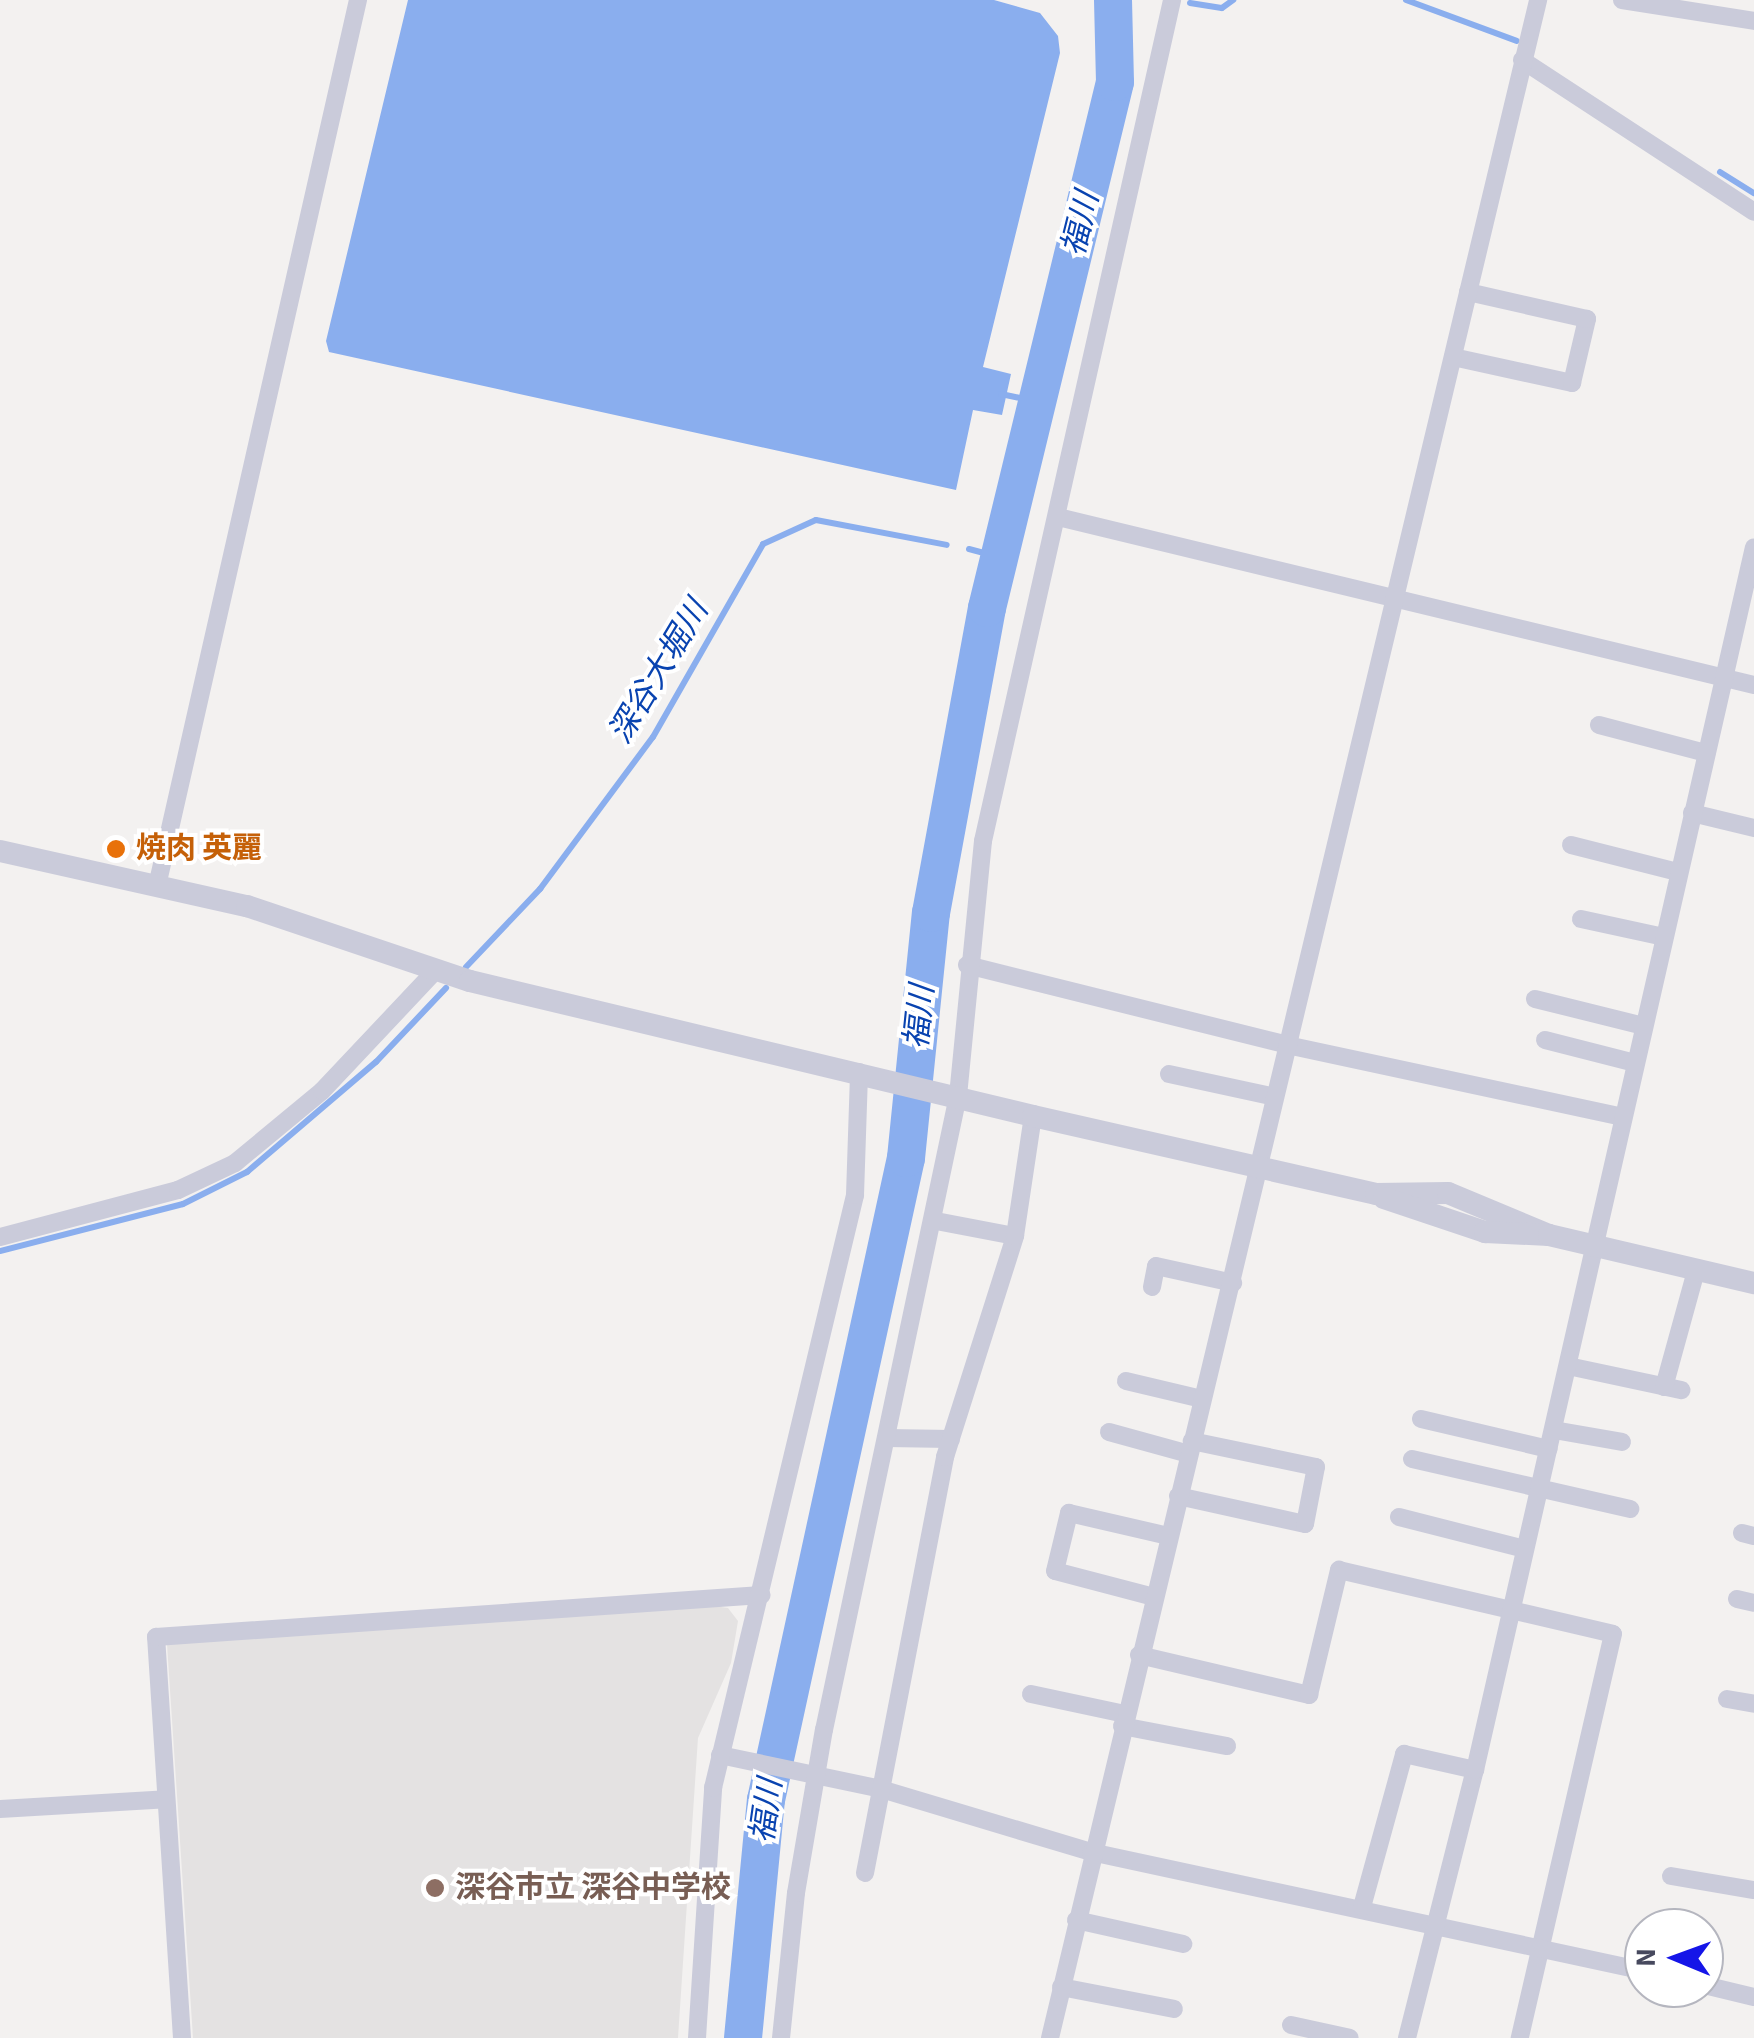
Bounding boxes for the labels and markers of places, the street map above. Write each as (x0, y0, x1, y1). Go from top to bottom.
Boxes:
place label: 焼肉 英麗 (136, 831, 262, 867)
marker: 焼肉 英麗 (105, 838, 127, 860)
place label: 深谷市立 深谷中学校 (455, 1870, 731, 1906)
marker: 深谷市立 深谷中学校 (424, 1877, 446, 1899)

